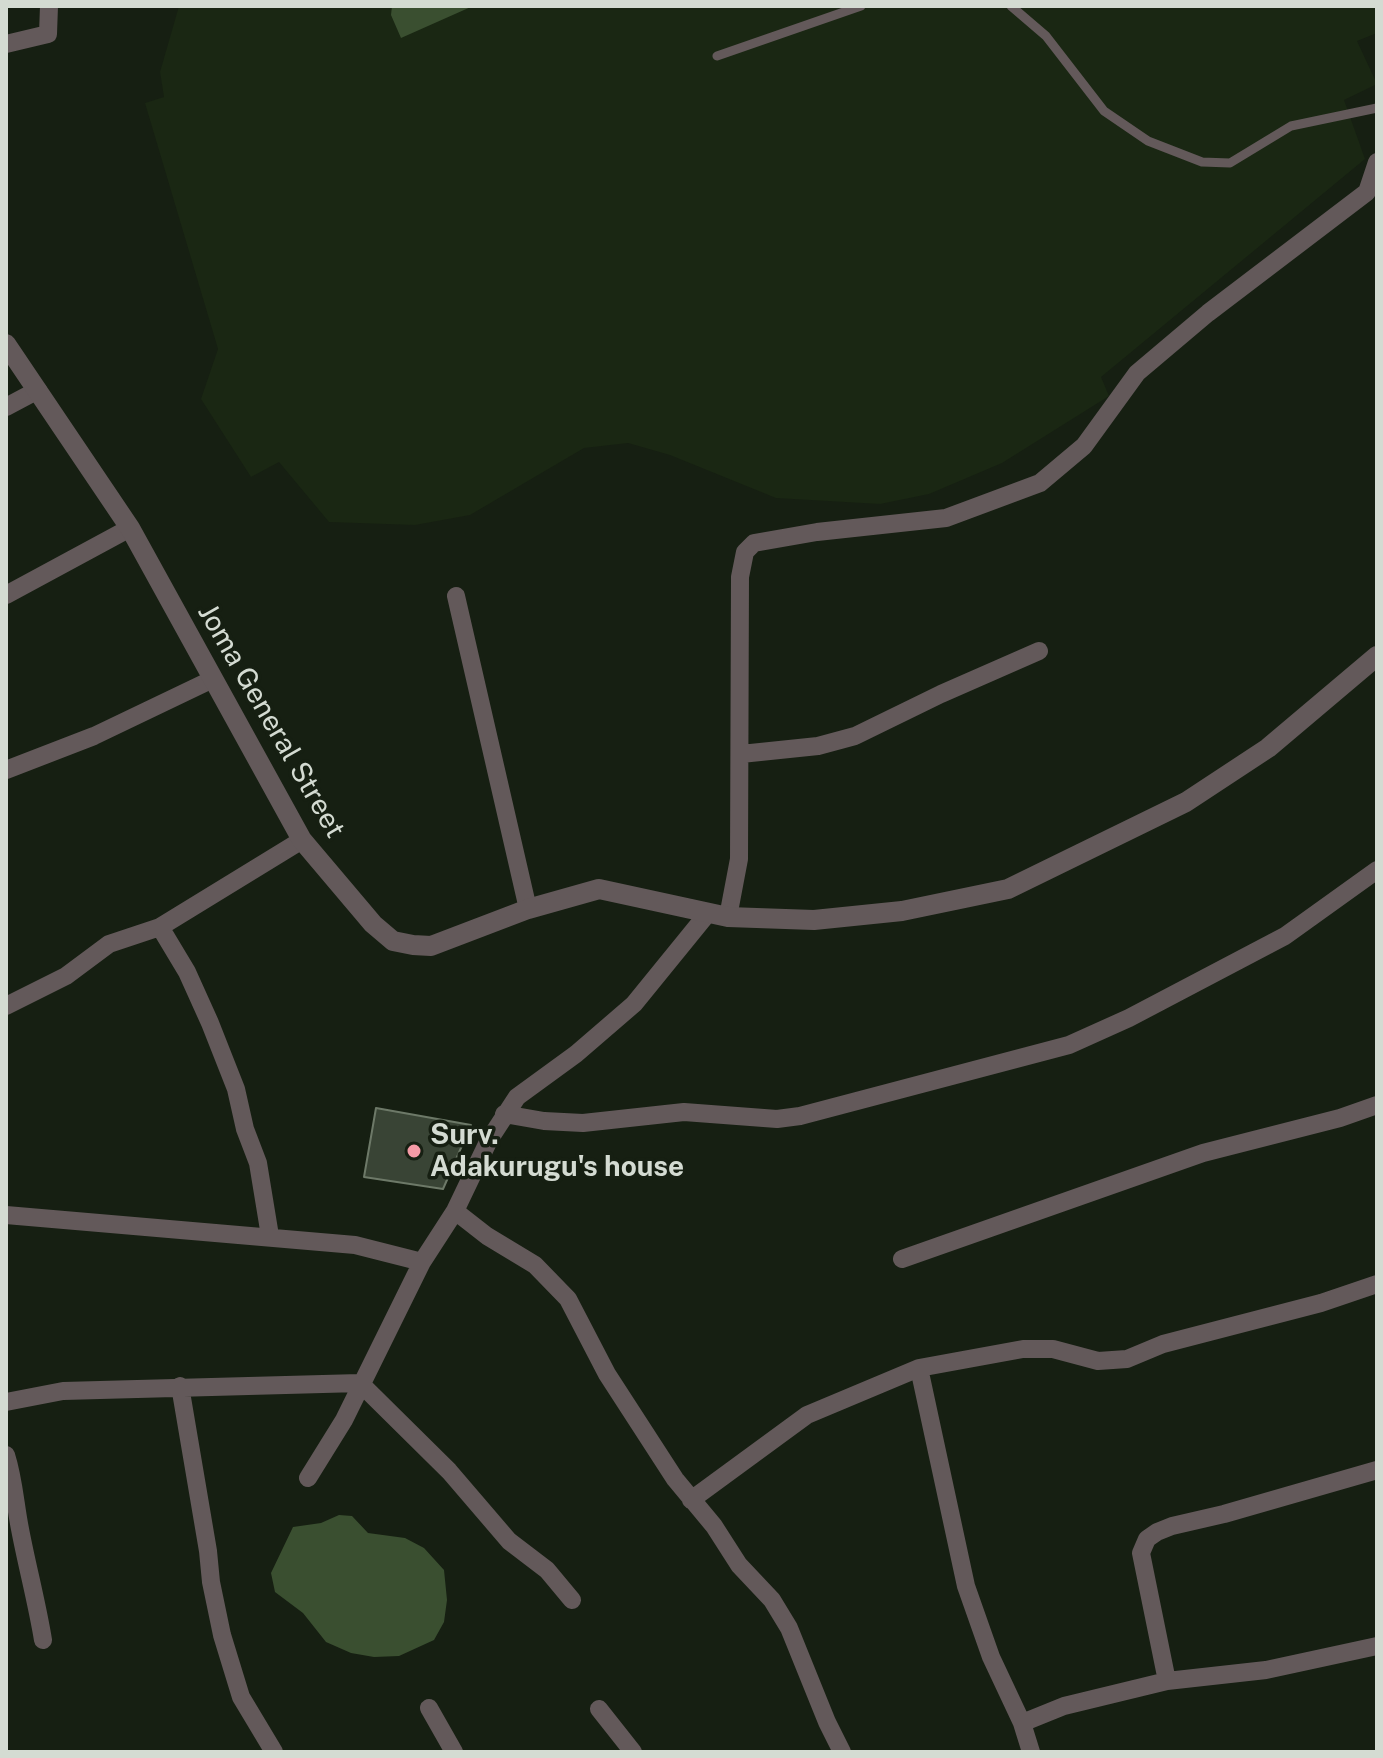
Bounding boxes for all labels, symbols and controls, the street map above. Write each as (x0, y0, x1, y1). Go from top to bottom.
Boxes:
street label: Joma General Street (190, 598, 352, 844)
place label: Surv. Adakurugu's house (430, 1118, 684, 1184)
marker: Surv. Adakurugu's house (405, 1142, 423, 1160)

